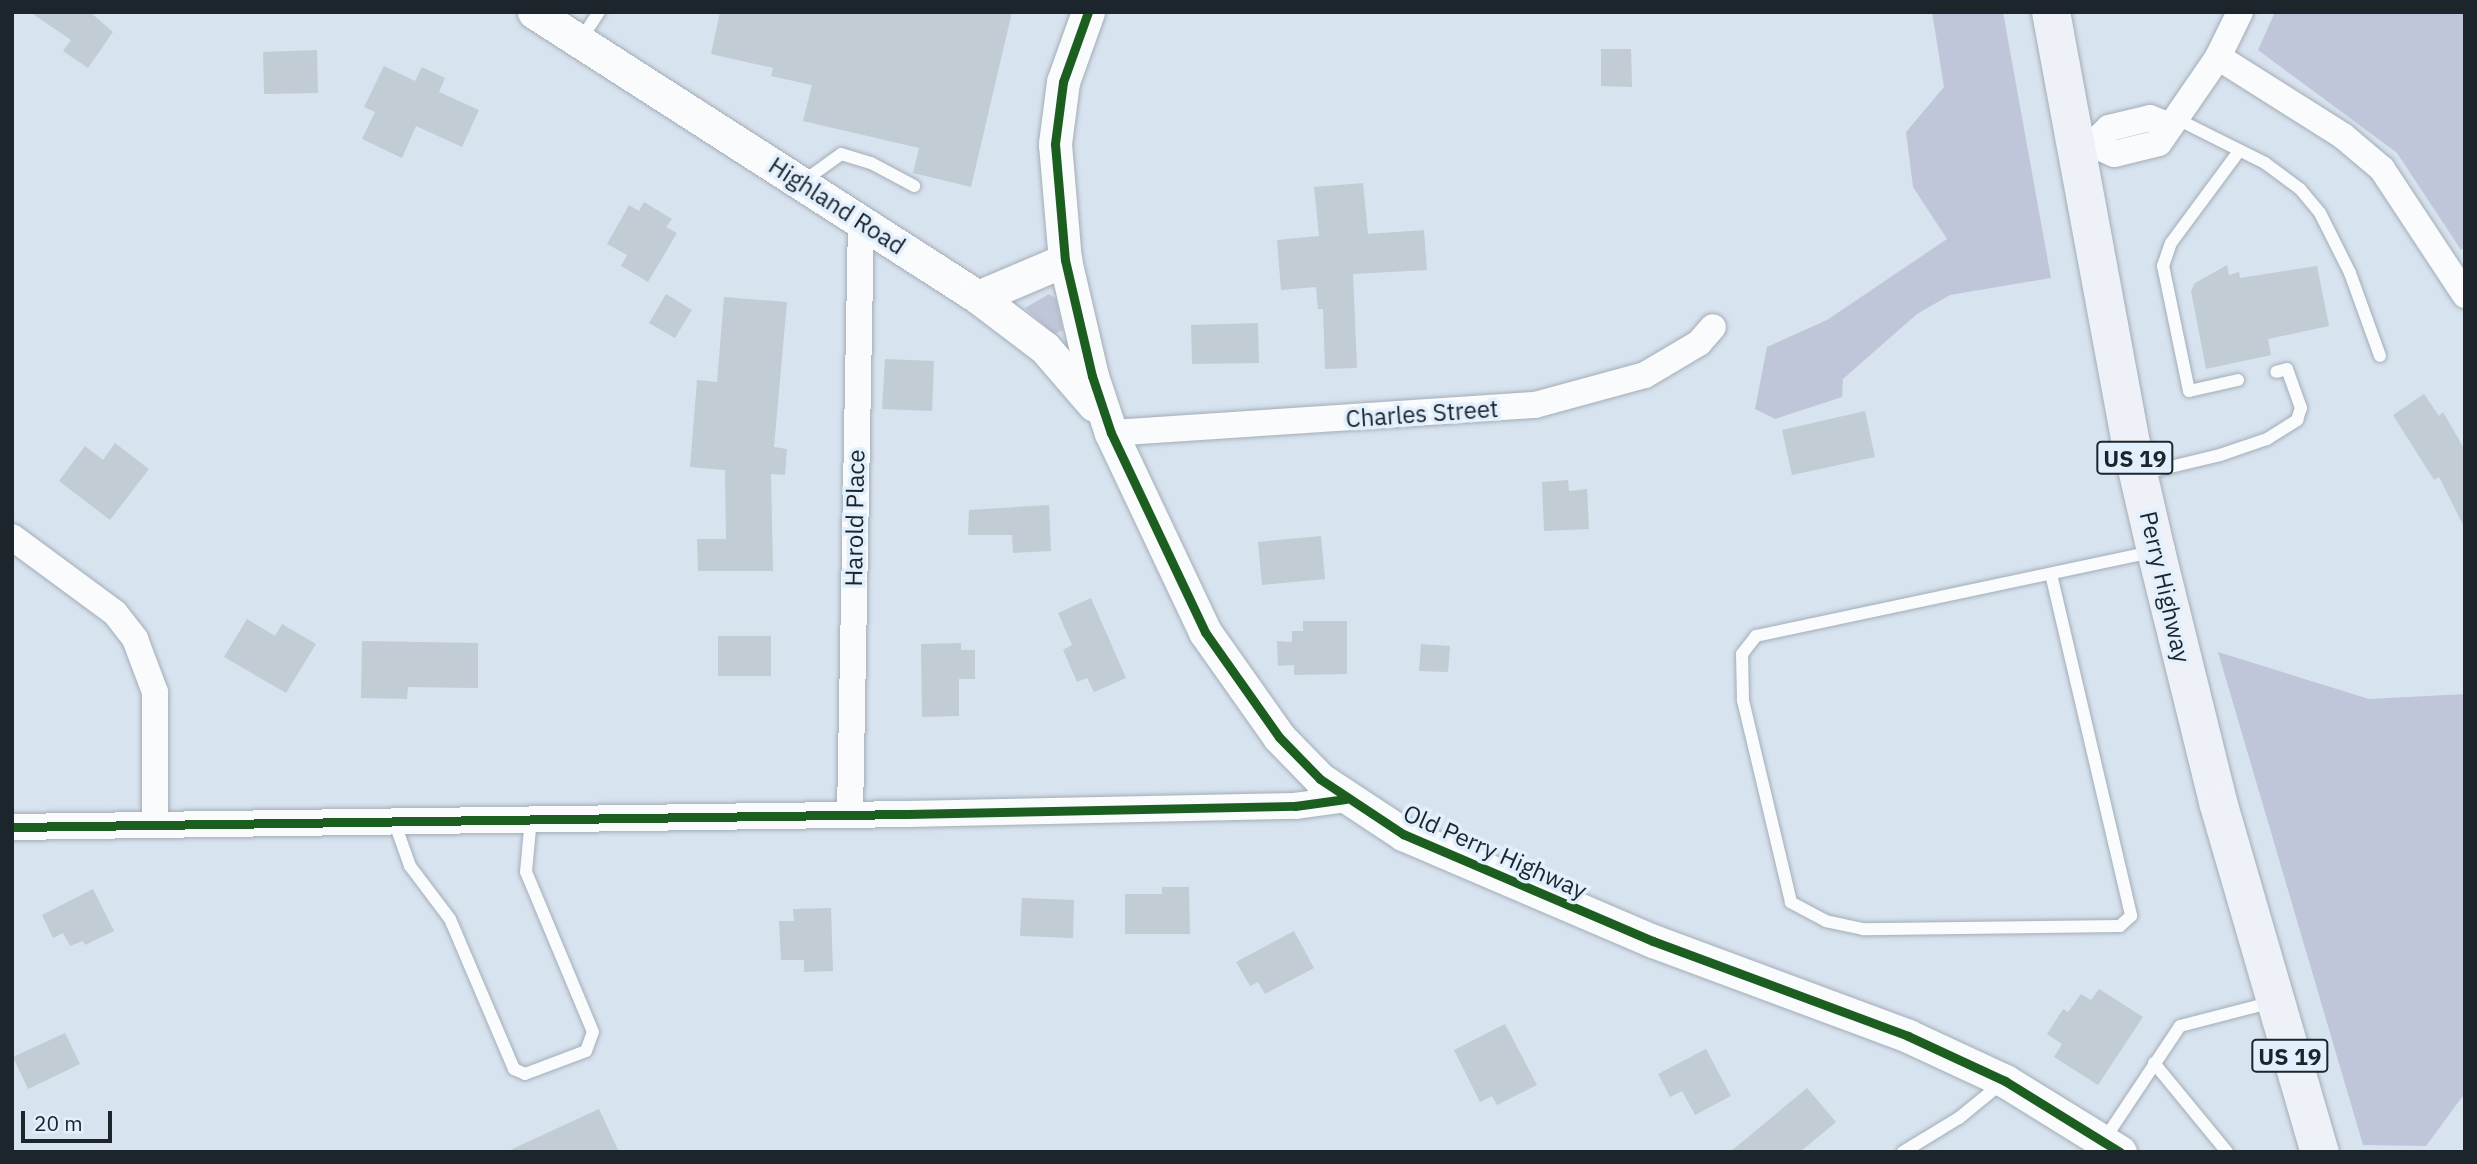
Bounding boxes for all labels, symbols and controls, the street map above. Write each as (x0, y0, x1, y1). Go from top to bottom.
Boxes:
street label: Highland Road (763, 151, 911, 261)
street label: Charles Street (1345, 394, 1499, 434)
road number: US 19 (2095, 438, 2175, 478)
street label: Harold Place (839, 449, 871, 587)
street label: Perry Highway (2134, 508, 2196, 666)
street label: Old Perry Highway (1399, 799, 1591, 905)
road number: US 19 (2250, 1036, 2330, 1076)
scale bar (24, 1098, 116, 1142)
text: 20 m (34, 1109, 83, 1137)

